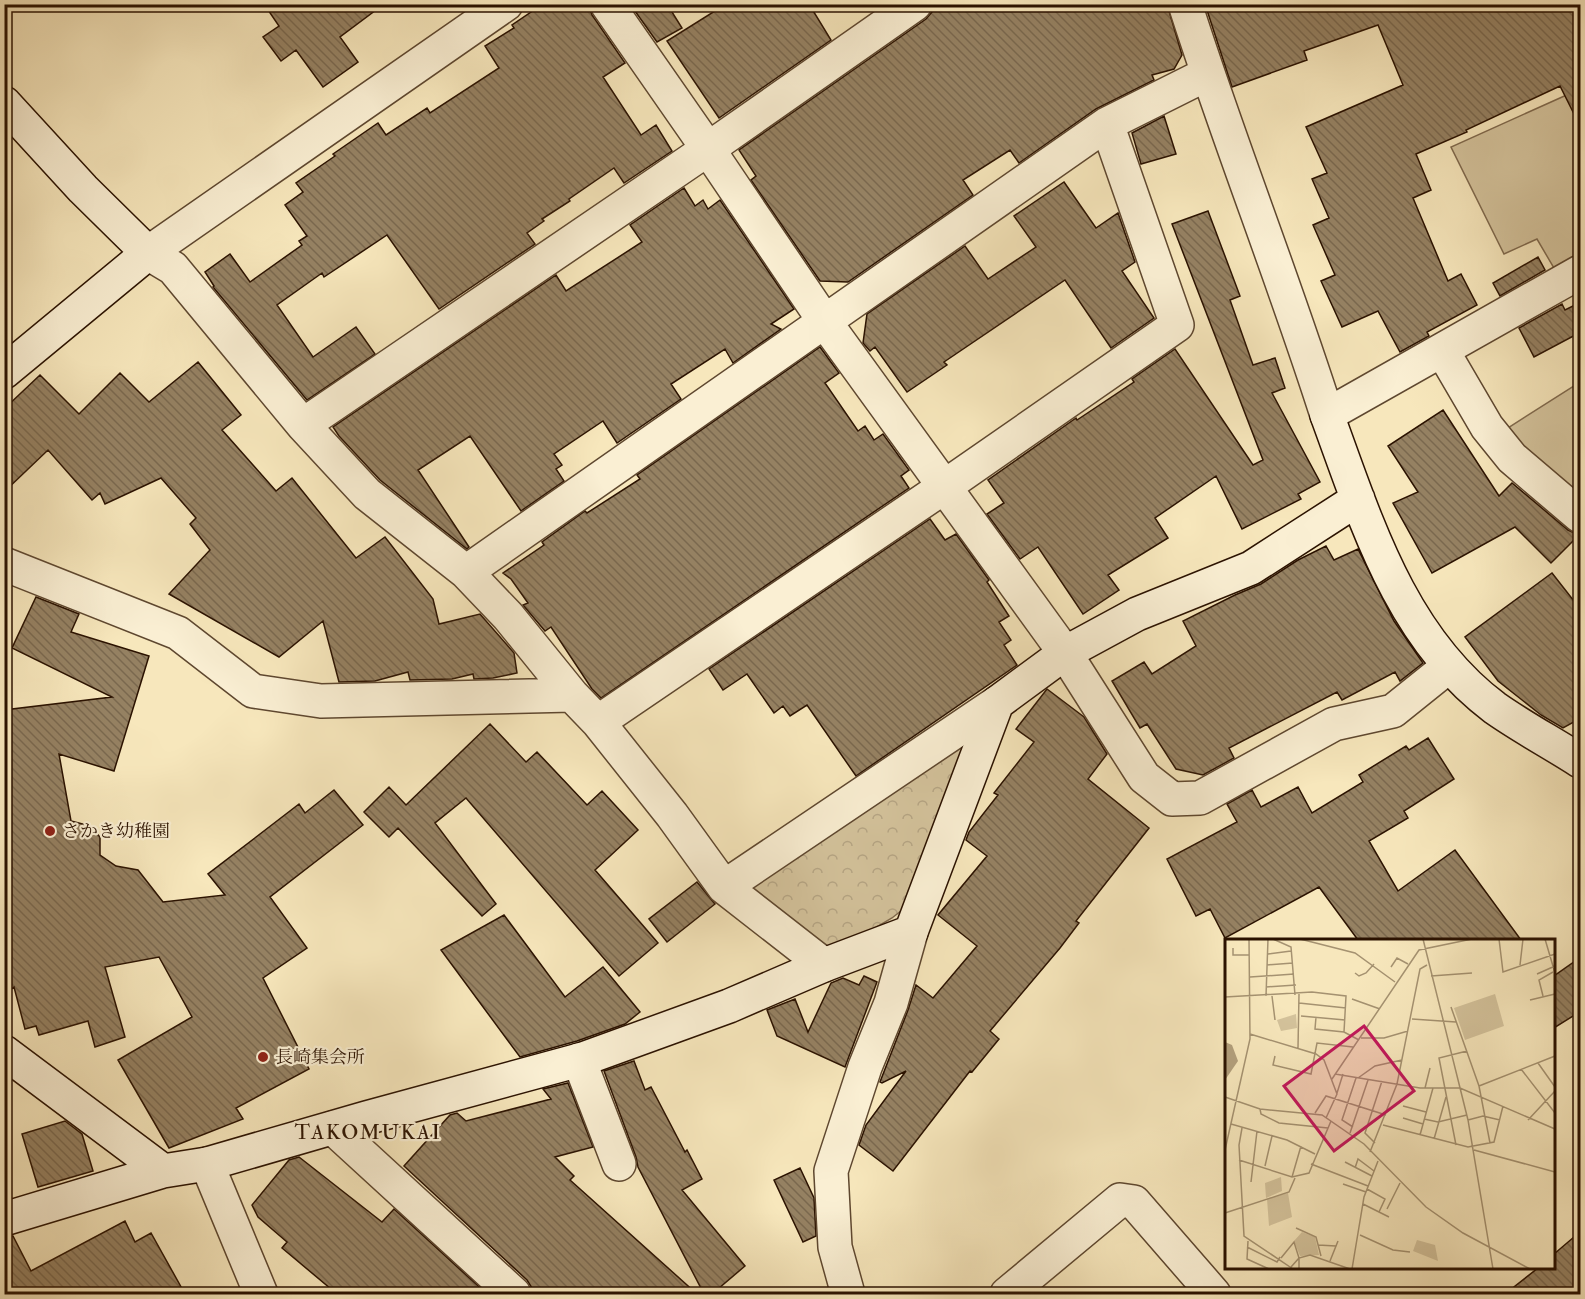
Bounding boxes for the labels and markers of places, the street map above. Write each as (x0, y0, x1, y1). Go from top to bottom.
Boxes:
place label: さかき幼稚園 (62, 820, 170, 843)
marker: さかき幼稚園 (43, 824, 57, 838)
place label: 長崎集会所 (275, 1046, 365, 1069)
marker: 長崎集会所 (256, 1050, 270, 1064)

